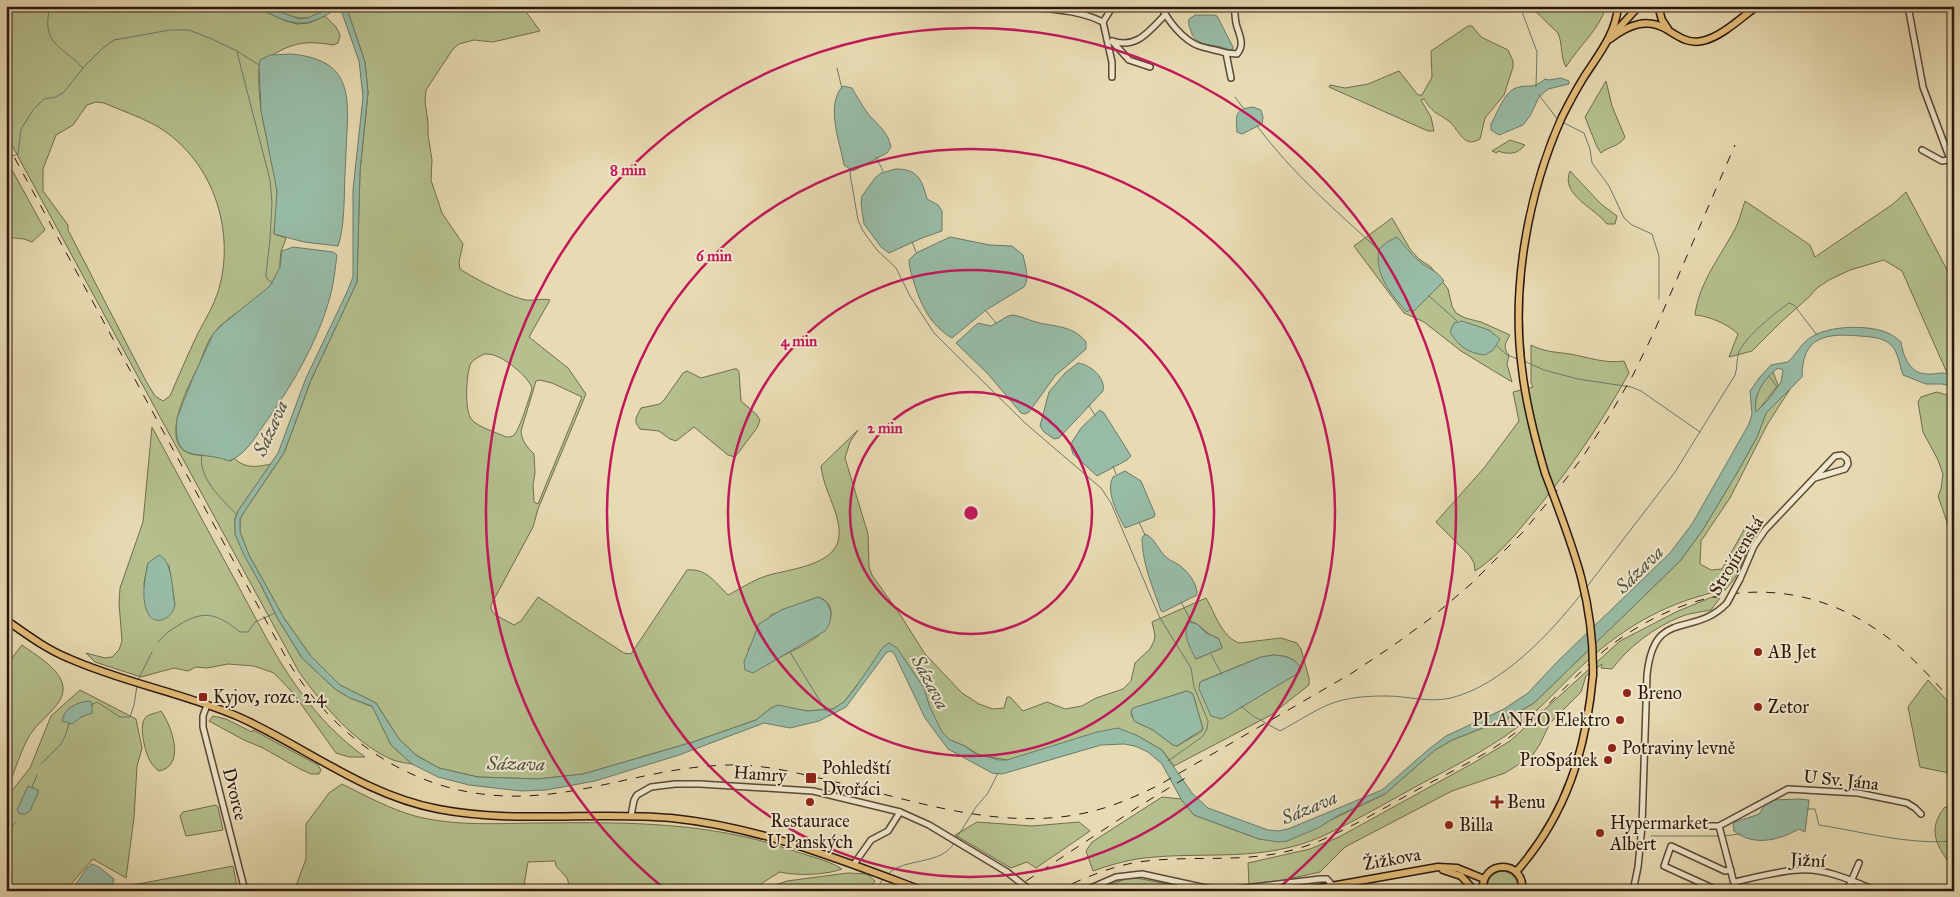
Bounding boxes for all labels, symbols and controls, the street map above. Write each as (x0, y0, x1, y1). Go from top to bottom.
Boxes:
text: 8 min (610, 161, 647, 179)
text: 6 min (696, 247, 733, 265)
text: 4 min (781, 332, 818, 351)
water label: Sázava (248, 397, 293, 460)
text: 2 min (867, 419, 904, 437)
centre of rings (962, 504, 980, 522)
street label: Strojírenská (1704, 512, 1768, 599)
water label: Sázava (1610, 541, 1668, 599)
place label: AB Jet (1767, 641, 1817, 664)
marker: AB Jet (1752, 646, 1764, 658)
water label: Sázava (906, 650, 954, 713)
place label: Breno (1637, 682, 1682, 704)
place label: Kyjov, rozc. 2.4 (213, 686, 327, 708)
marker: Breno (1621, 687, 1633, 699)
marker: Kyjov, rozc. 2.4 (197, 691, 209, 703)
place label: Zetor (1768, 696, 1809, 718)
marker: Zetor (1752, 701, 1764, 713)
place label: PLANEO Elektro (1472, 709, 1610, 731)
marker: PLANEO Elektro (1614, 714, 1626, 726)
place label: Potraviny levně (1622, 737, 1735, 759)
marker: Potraviny levně (1606, 742, 1618, 754)
place label: ProSpánek (1519, 749, 1599, 771)
water label: Sázava (486, 751, 545, 776)
marker: ProSpánek (1602, 754, 1614, 766)
place label: Pohledští Dvořáci (822, 757, 891, 800)
street label: Hamry (733, 761, 788, 787)
street label: Dvorce (218, 765, 252, 823)
street label: U Sv. Jána (1802, 765, 1880, 796)
marker: Pohledští Dvořáci (804, 771, 818, 785)
water label: Sázava (1277, 785, 1341, 830)
place label: Benu (1507, 791, 1546, 813)
marker: Restaurace U Panských (804, 796, 816, 808)
marker: Benu (1491, 796, 1503, 808)
place label: Restaurace U Panských (767, 810, 853, 853)
place label: Hypermarket Albert (1609, 812, 1709, 855)
place label: Billa (1459, 814, 1494, 836)
marker: Billa (1443, 819, 1455, 831)
marker: Hypermarket Albert (1594, 827, 1606, 839)
street label: Žižkova (1361, 841, 1423, 875)
street label: Jižní (1788, 848, 1827, 873)

